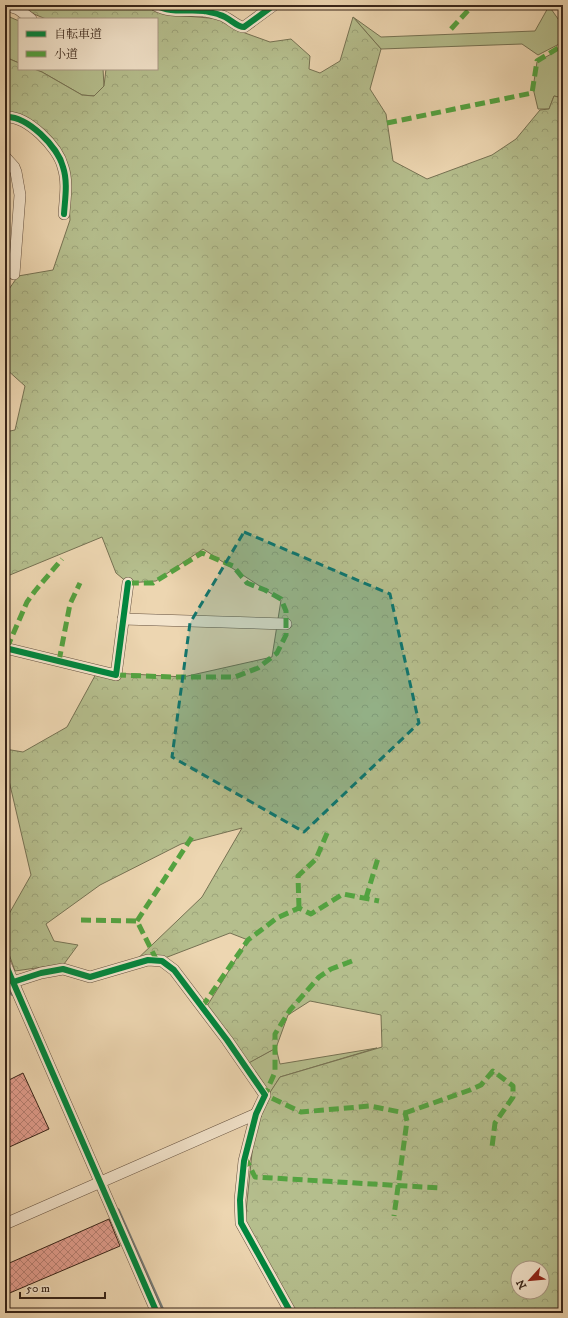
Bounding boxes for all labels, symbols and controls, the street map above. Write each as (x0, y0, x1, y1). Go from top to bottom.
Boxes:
legend (18, 18, 158, 70)
text: 自転車道 (54, 27, 102, 42)
text: 小道 (54, 47, 78, 62)
north arrow (510, 1260, 550, 1300)
scale bar (20, 1274, 105, 1300)
text: N (514, 1277, 530, 1291)
text: 50 m (26, 1281, 50, 1296)

